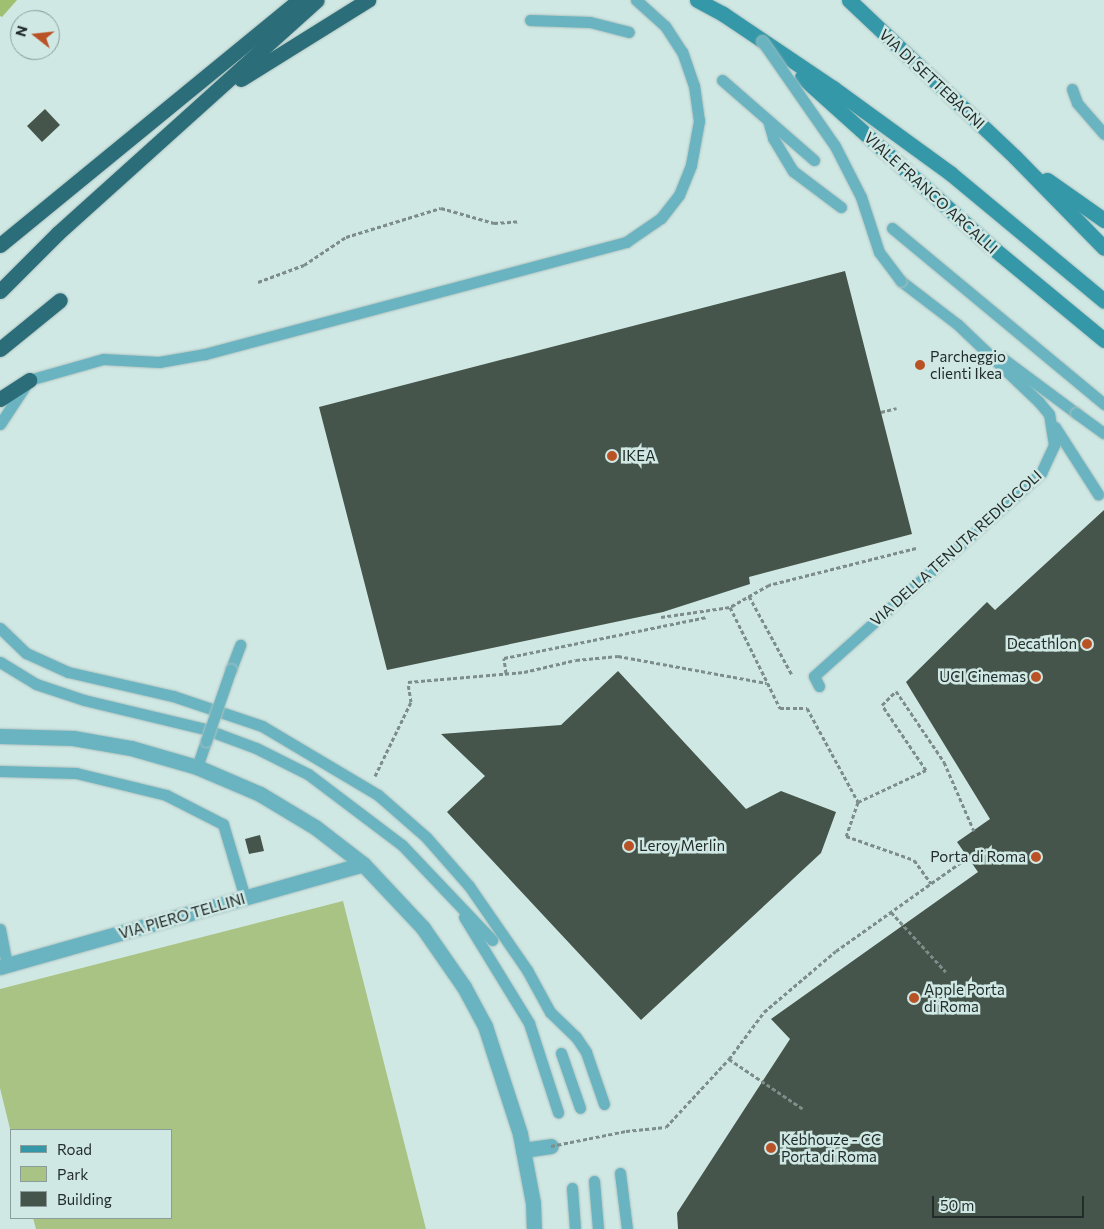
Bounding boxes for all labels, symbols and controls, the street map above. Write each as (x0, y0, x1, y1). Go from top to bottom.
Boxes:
north arrow (10, 10, 60, 60)
text: N (11, 24, 31, 38)
street label: VIA DI SETTEBAGNI (876, 25, 988, 133)
street label: VIALE FRANCO ARCALLI (861, 128, 1001, 258)
place label: Parcheggio clienti Ikea (930, 347, 1006, 382)
marker: Parcheggio clienti Ikea (914, 359, 926, 371)
place label: IKEA (622, 447, 656, 465)
marker: IKEA (606, 450, 618, 462)
street label: VIA DELLA TENUTA REDICICOLI (867, 466, 1045, 630)
place label: Decathlon (1007, 635, 1077, 653)
marker: Decathlon (1081, 638, 1093, 650)
place label: UCI Cinemas (939, 668, 1026, 686)
marker: UCI Cinemas (1030, 671, 1042, 683)
place label: Leroy Merlin (639, 837, 725, 855)
marker: Leroy Merlin (623, 840, 635, 852)
place label: Porta di Roma (930, 848, 1026, 866)
marker: Porta di Roma (1030, 851, 1042, 863)
street label: VIA PIERO TELLINI (117, 889, 247, 943)
place label: Apple Porta di Roma (924, 980, 1005, 1015)
marker: Apple Porta di Roma (908, 992, 920, 1004)
legend (10, 1129, 172, 1219)
place label: Kebhouze - CC Porta di Roma (781, 1130, 881, 1165)
text: Road (57, 1140, 92, 1158)
marker: Kebhouze - CC Porta di Roma (765, 1142, 777, 1154)
text: Park (57, 1165, 88, 1183)
scale bar (934, 1186, 1086, 1218)
text: Building (57, 1190, 112, 1208)
text: 50 m (940, 1196, 974, 1214)

